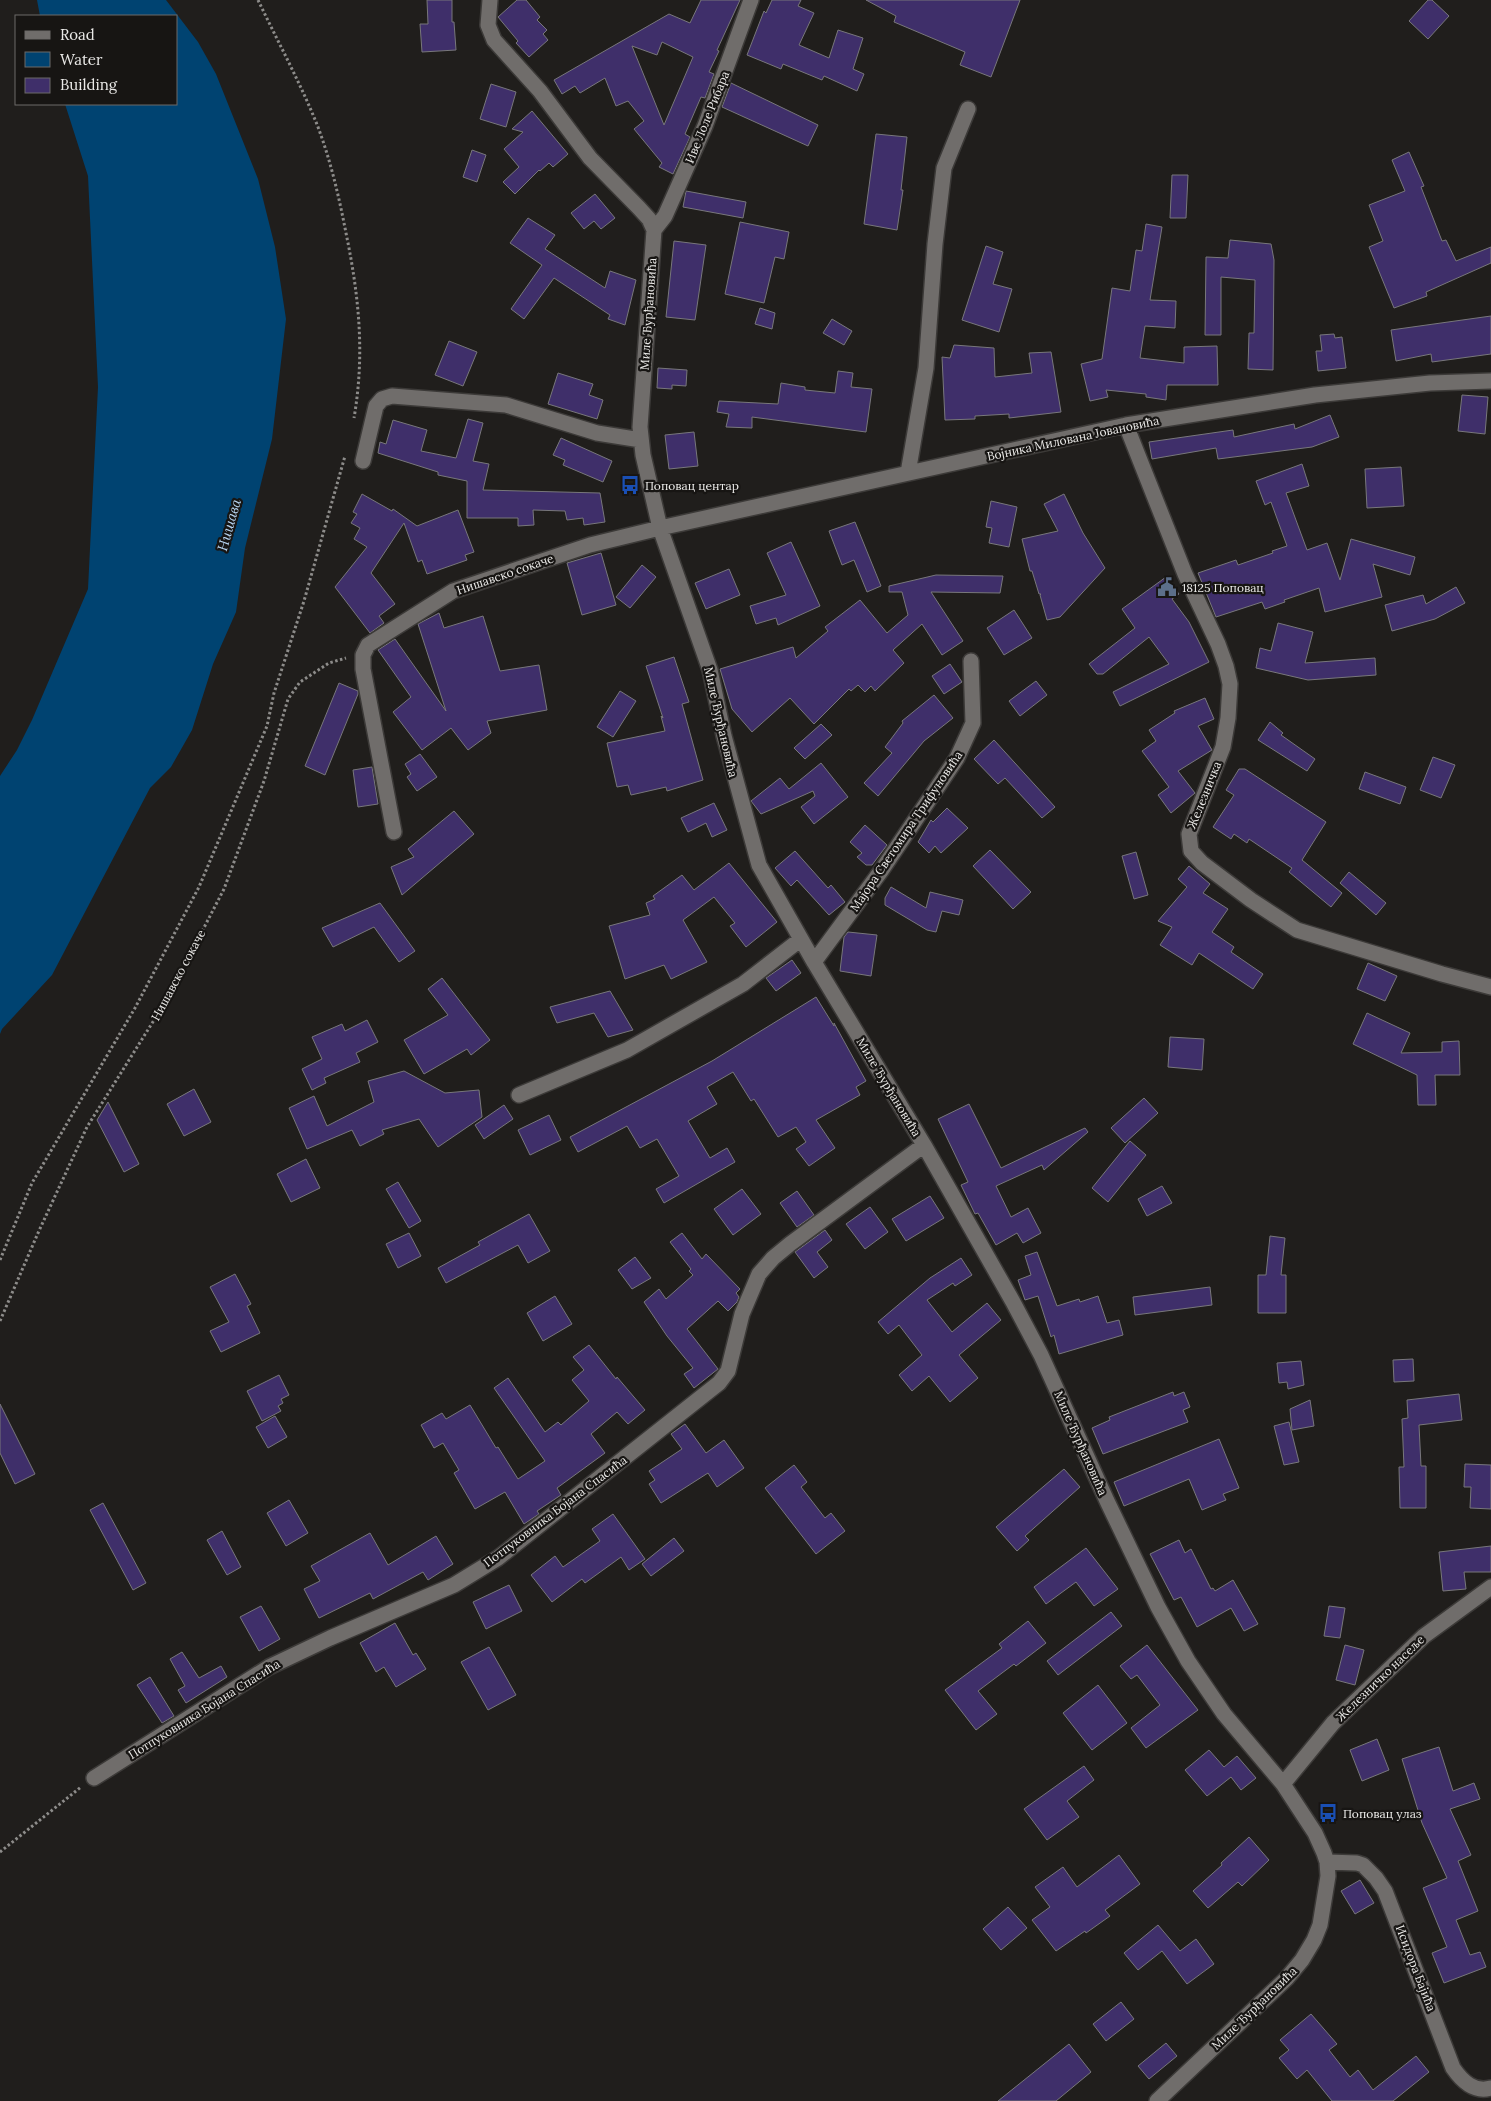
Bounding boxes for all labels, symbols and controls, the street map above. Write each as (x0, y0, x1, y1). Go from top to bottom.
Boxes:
legend (15, 15, 178, 105)
text: Road (60, 25, 95, 44)
text: Water (60, 50, 103, 69)
street label: Иве Лоле Рибара (682, 69, 732, 165)
text: Building (60, 75, 118, 94)
street label: Миле Ђурђановића (637, 257, 659, 371)
street label: Војника Милована Јовановића (985, 412, 1161, 464)
bus stop icon: Поповац центар (619, 474, 641, 496)
place label: Поповац центар (645, 478, 739, 493)
water label: Нишава (213, 497, 245, 553)
street label: Нишавско сокаче (455, 550, 556, 598)
public building icon: 18125 Поповац (1156, 576, 1178, 598)
place label: 18125 Поповац (1182, 580, 1264, 595)
street label: Миле Ђурђановића (701, 665, 741, 779)
street label: Мајора Светомира Трифуновића (847, 748, 965, 914)
street label: Железничка (1184, 759, 1224, 831)
street label: Нишавско сокаче (148, 926, 209, 1023)
street label: Миле Ђурђановића (854, 1035, 924, 1139)
street label: Миле Ђурђановића (1051, 1388, 1111, 1498)
street label: Потпуковника Бојана Спасића (480, 1452, 630, 1570)
street label: Железничко насеље (1333, 1632, 1428, 1724)
street label: Потпуковника Бојана Спасића (125, 1656, 283, 1762)
bus stop icon: Поповац улаз (1317, 1802, 1339, 1824)
place label: Поповац улаз (1343, 1806, 1422, 1821)
street label: Исидора Бајића (1393, 1923, 1439, 2013)
street label: Миле Ђурђановића (1208, 1963, 1300, 2053)

